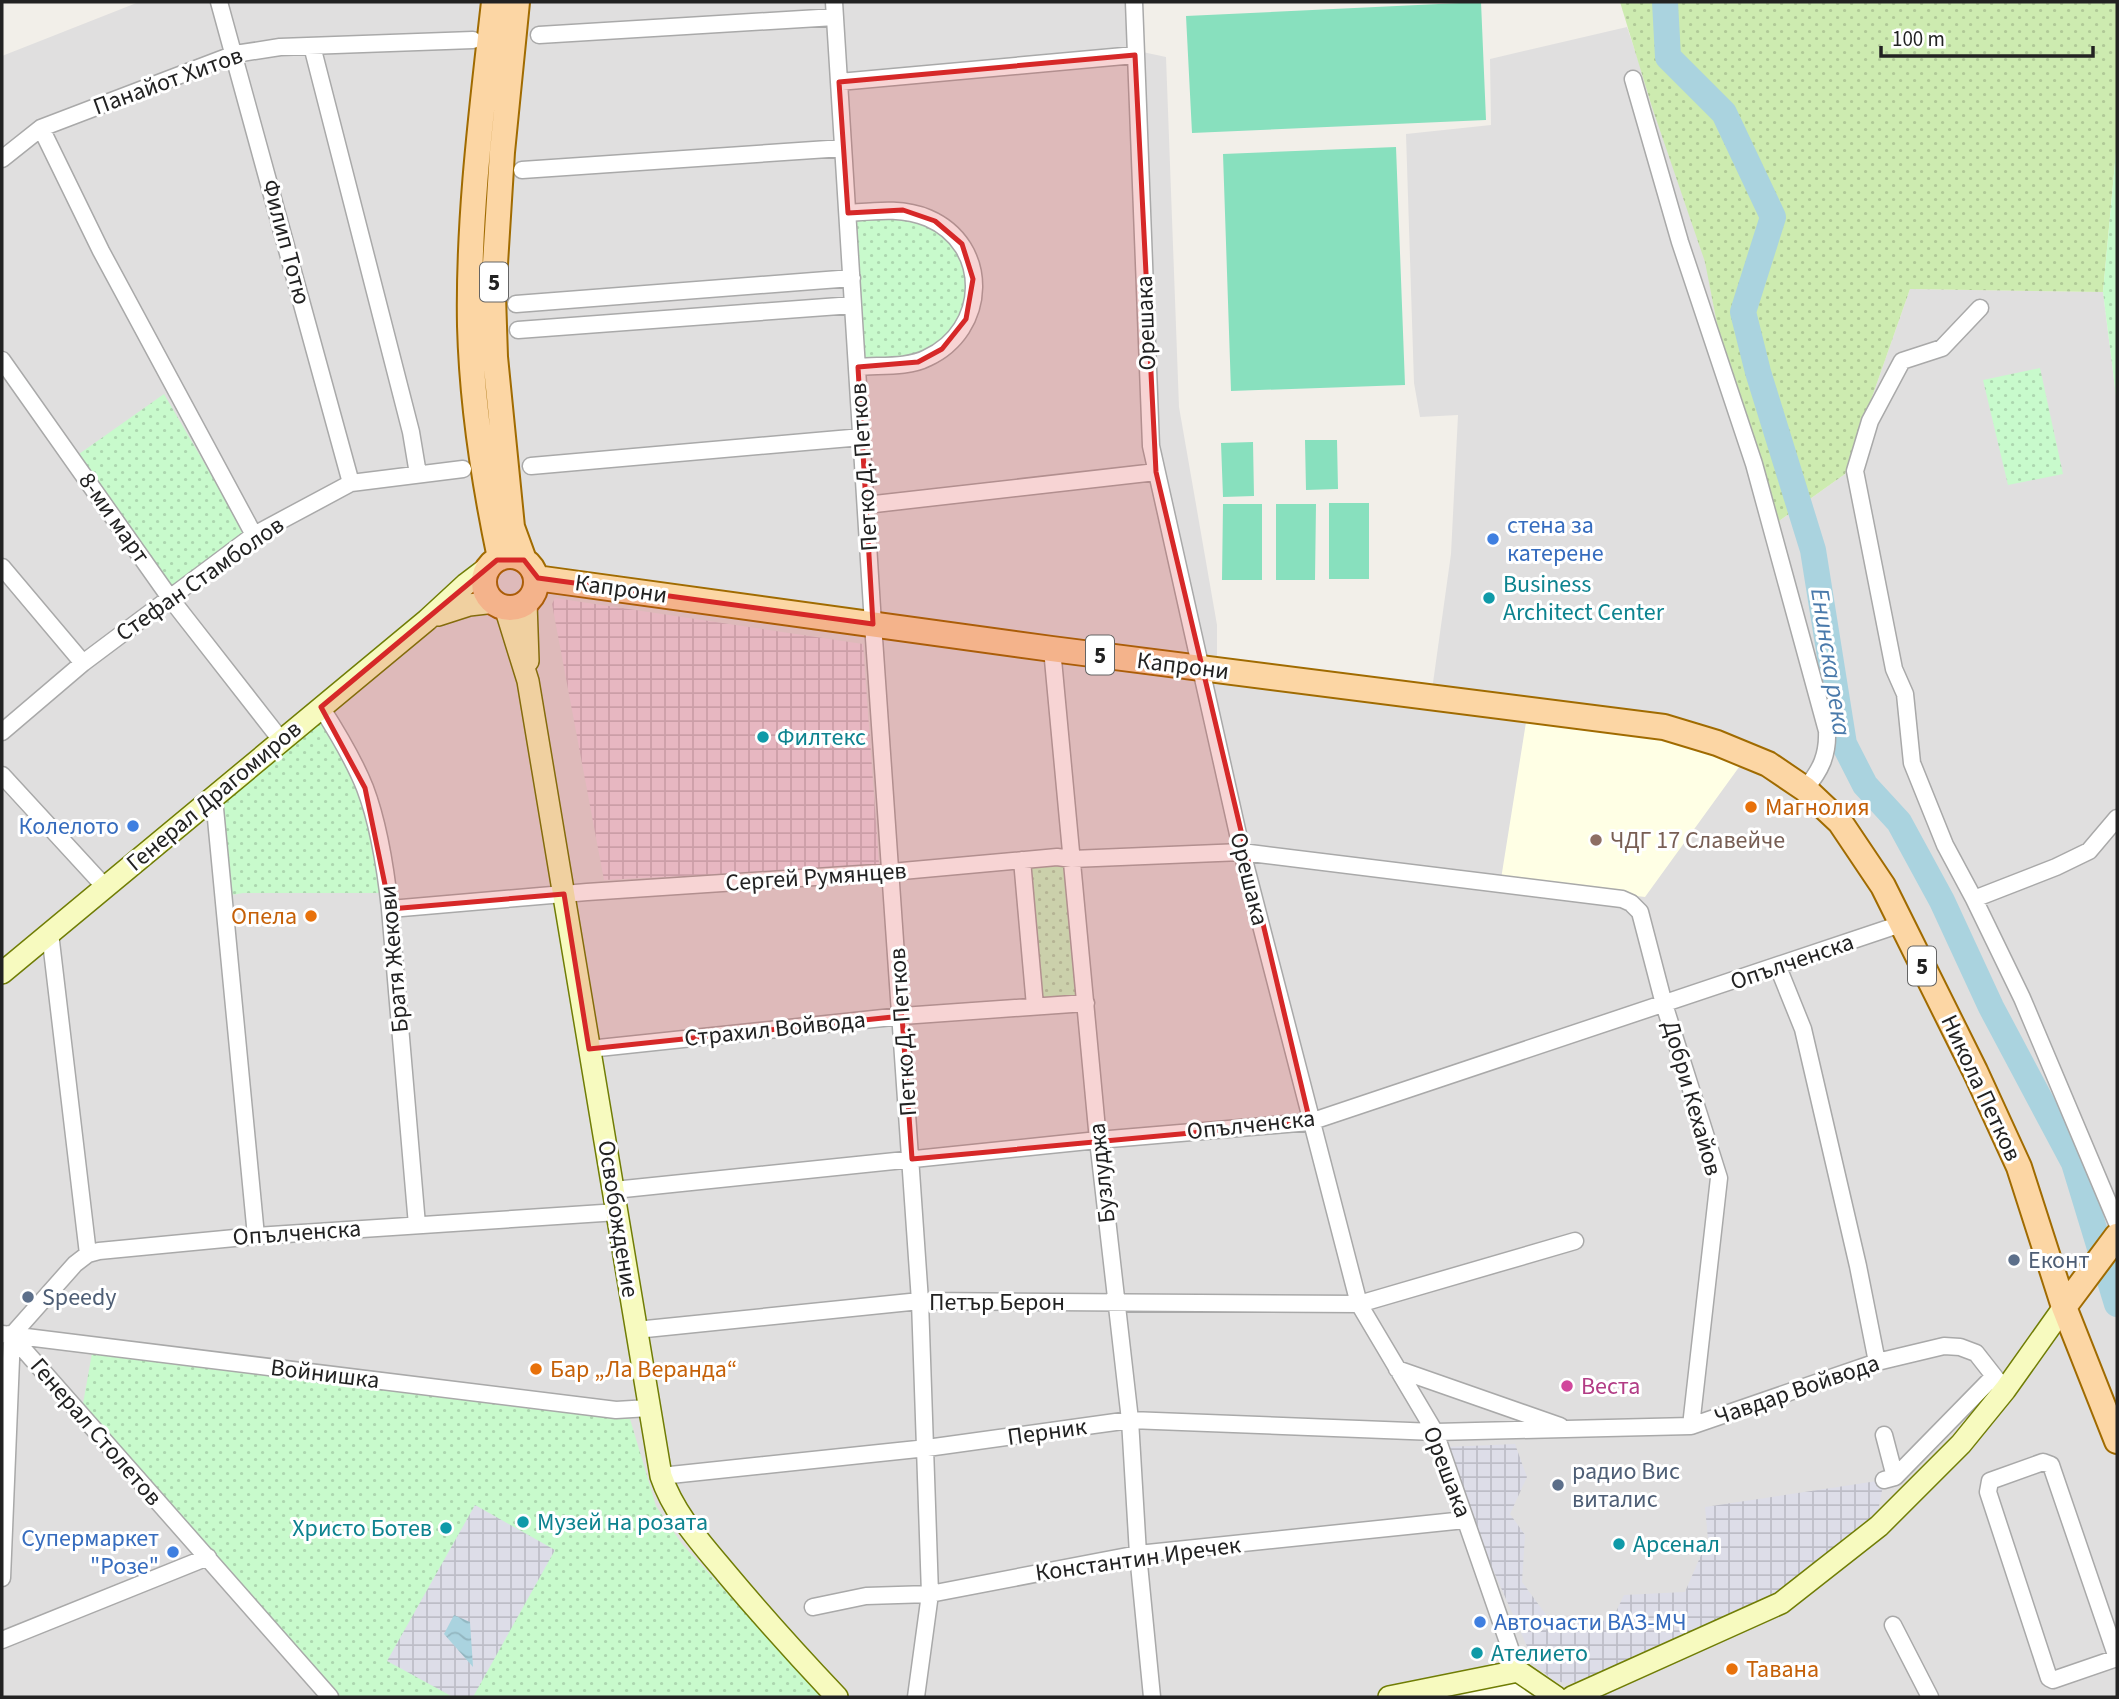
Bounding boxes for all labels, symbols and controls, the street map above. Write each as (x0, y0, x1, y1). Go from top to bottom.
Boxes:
scale bar (1881, 14, 2093, 58)
text: 100 m (1892, 24, 1945, 54)
street label: Панайот Хитов (88, 38, 248, 124)
street label: Филип Тотю (253, 176, 319, 308)
road number: 5 (480, 262, 508, 302)
street label: Орешака (1127, 275, 1165, 371)
street label: Петко Д. Петков (841, 382, 887, 552)
street label: 8-ми март (70, 465, 158, 571)
street label: Стефан Стамболов (109, 508, 291, 650)
place label: стена за катерене (1507, 508, 1604, 571)
marker: стена за катерене (1485, 531, 1501, 547)
street label: Капрони (573, 565, 669, 613)
place label: Business Architect Center (1503, 567, 1665, 630)
water label: Енинска река (1801, 585, 1861, 739)
marker: Business Architect Center (1481, 590, 1497, 606)
road number: 5 (1086, 636, 1114, 674)
street label: Капрони (1135, 643, 1231, 689)
street label: Генерал Драгомиров (119, 712, 309, 880)
place label: Филтекс (777, 720, 866, 755)
marker: Филтекс (755, 729, 771, 745)
place label: Магнолия (1765, 790, 1870, 825)
marker: Магнолия (1743, 799, 1759, 815)
place label: Колелото (19, 809, 119, 844)
marker: Колелото (125, 818, 141, 834)
place label: ЧДГ 17 Славейче (1610, 823, 1785, 858)
street label: Орешака (1221, 829, 1277, 929)
marker: ЧДГ 17 Славейче (1588, 832, 1604, 848)
street label: Сергей Румянцев (724, 853, 908, 901)
street label: Братя Жекови (370, 884, 418, 1034)
place label: Опела (231, 899, 297, 934)
marker: Опела (303, 908, 319, 924)
street label: Опълченска (1725, 925, 1859, 999)
road number: 5 (1908, 946, 1936, 986)
street label: Петко Д. Петков (880, 947, 926, 1117)
street label: Страхил Войвода (683, 1002, 867, 1056)
street label: Никола Петков (1932, 1009, 2030, 1167)
street label: Добри Кехайов (1653, 1016, 1731, 1180)
street label: Опълченска (1185, 1101, 1317, 1149)
street label: Бузлуджа (1079, 1121, 1125, 1225)
street label: Освобождение (588, 1138, 648, 1300)
street label: Опълченска (232, 1211, 362, 1255)
place label: Еконт (2028, 1243, 2090, 1278)
marker: Еконт (2006, 1252, 2022, 1268)
place label: Speedy (42, 1280, 116, 1315)
street label: Петър Берон (929, 1285, 1065, 1320)
marker: Speedy (20, 1289, 36, 1305)
street label: Чавдар Войвода (1710, 1345, 1884, 1435)
street label: Генерал Столетов (22, 1350, 170, 1514)
street label: Войнишка (269, 1350, 381, 1398)
place label: Бар „Ла Веранда“ (550, 1352, 737, 1387)
marker: Бар „Ла Веранда“ (528, 1361, 544, 1377)
place label: Веста (1581, 1369, 1640, 1404)
marker: Веста (1559, 1378, 1575, 1394)
street label: Перник (1005, 1409, 1089, 1455)
street label: Орешака (1414, 1421, 1480, 1523)
place label: радио Вис виталис (1572, 1454, 1680, 1517)
marker: радио Вис виталис (1550, 1477, 1566, 1493)
place label: Музей на розата (537, 1505, 708, 1540)
place label: Христо Ботев (292, 1511, 432, 1546)
marker: Музей на розата (515, 1514, 531, 1530)
marker: Христо Ботев (438, 1520, 454, 1536)
place label: Супермаркет "Розе" (21, 1521, 159, 1584)
street label: Константин Иречек (1033, 1527, 1243, 1591)
place label: Арсенал (1633, 1527, 1720, 1562)
marker: Арсенал (1611, 1536, 1627, 1552)
marker: Супермаркет "Розе" (165, 1544, 181, 1560)
place label: Авточасти ВАЗ-МЧ (1494, 1605, 1687, 1640)
marker: Авточасти ВАЗ-МЧ (1472, 1614, 1488, 1630)
place label: Ателието (1491, 1636, 1588, 1671)
marker: Ателието (1469, 1645, 1485, 1661)
place label: Тавана (1746, 1652, 1819, 1687)
marker: Тавана (1724, 1661, 1740, 1677)

